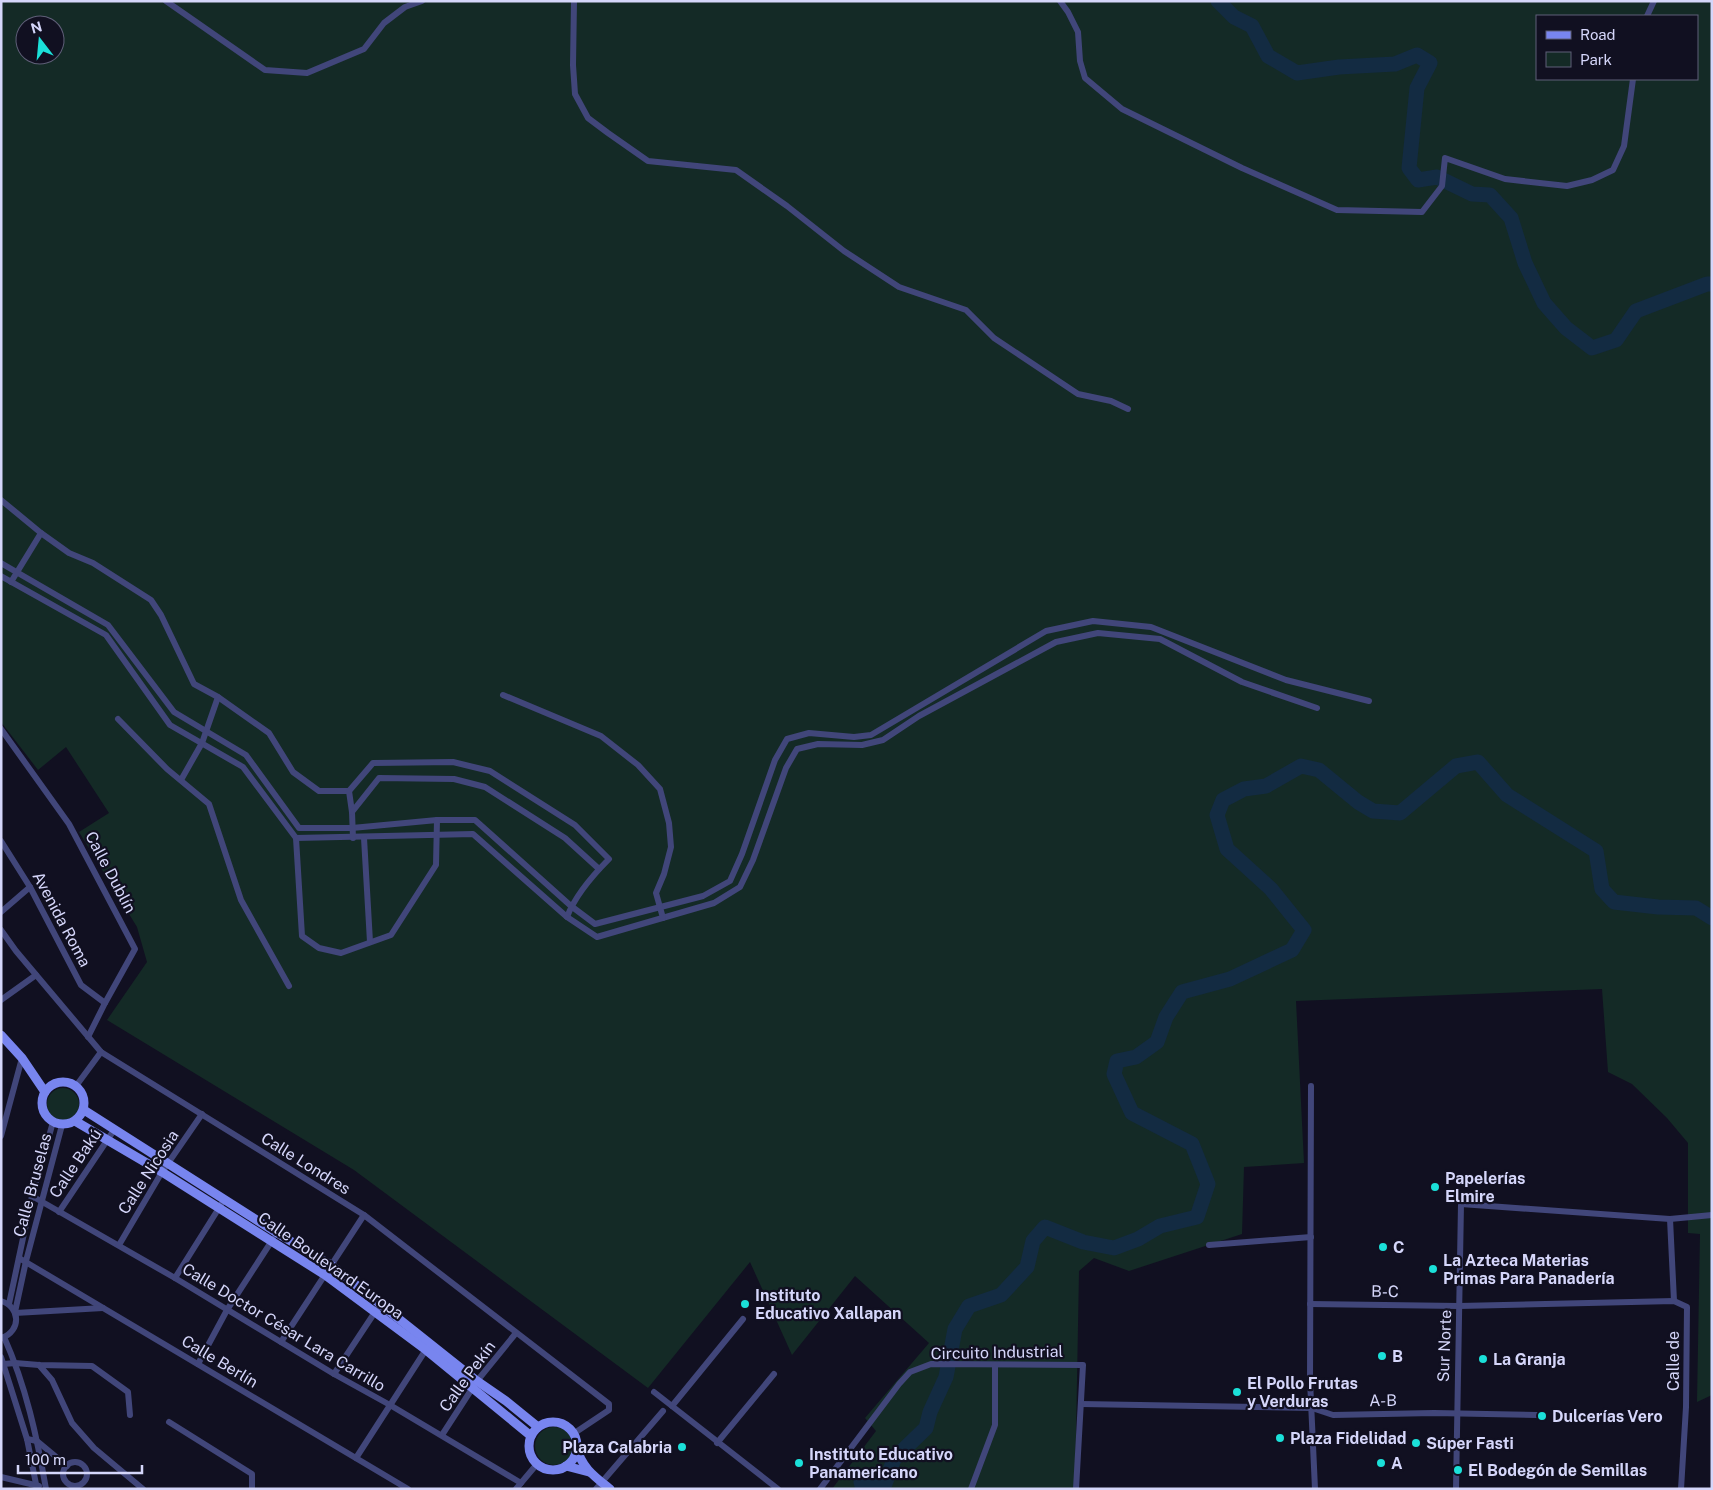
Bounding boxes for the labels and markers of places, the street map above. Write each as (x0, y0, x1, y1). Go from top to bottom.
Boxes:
place label: Papelerías Elmire (1445, 1169, 1525, 1206)
marker: Papelerías Elmire (1429, 1181, 1441, 1193)
place label: C (1393, 1238, 1405, 1257)
marker: C (1377, 1241, 1389, 1253)
place label: La Azteca Materias Primas Para Panadería (1443, 1251, 1615, 1288)
marker: La Azteca Materias Primas Para Panadería (1427, 1263, 1439, 1275)
place label: Instituto Educativo Xallapan (755, 1286, 902, 1323)
marker: Instituto Educativo Xallapan (739, 1298, 751, 1310)
place label: B (1392, 1347, 1403, 1366)
marker: B (1376, 1350, 1388, 1362)
place label: La Granja (1493, 1350, 1566, 1369)
marker: La Granja (1477, 1353, 1489, 1365)
place label: El Pollo Frutas y Verduras (1247, 1374, 1358, 1411)
marker: El Pollo Frutas y Verduras (1231, 1386, 1243, 1398)
place label: Dulcerías Vero (1552, 1407, 1663, 1426)
marker: Dulcerías Vero (1536, 1410, 1548, 1422)
place label: Plaza Fidelidad (1290, 1429, 1406, 1448)
marker: Plaza Fidelidad (1274, 1432, 1286, 1444)
place label: Súper Fasti (1426, 1434, 1514, 1453)
marker: Súper Fasti (1410, 1437, 1422, 1449)
place label: Plaza Calabria (562, 1438, 672, 1457)
marker: Plaza Calabria (676, 1441, 688, 1453)
place label: Instituto Educativo Panamericano (809, 1445, 953, 1482)
place label: A (1391, 1454, 1403, 1473)
marker: Instituto Educativo Panamericano (793, 1457, 805, 1469)
marker: A (1375, 1457, 1387, 1469)
place label: El Bodegón de Semillas (1468, 1461, 1647, 1480)
marker: El Bodegón de Semillas (1452, 1464, 1464, 1476)

